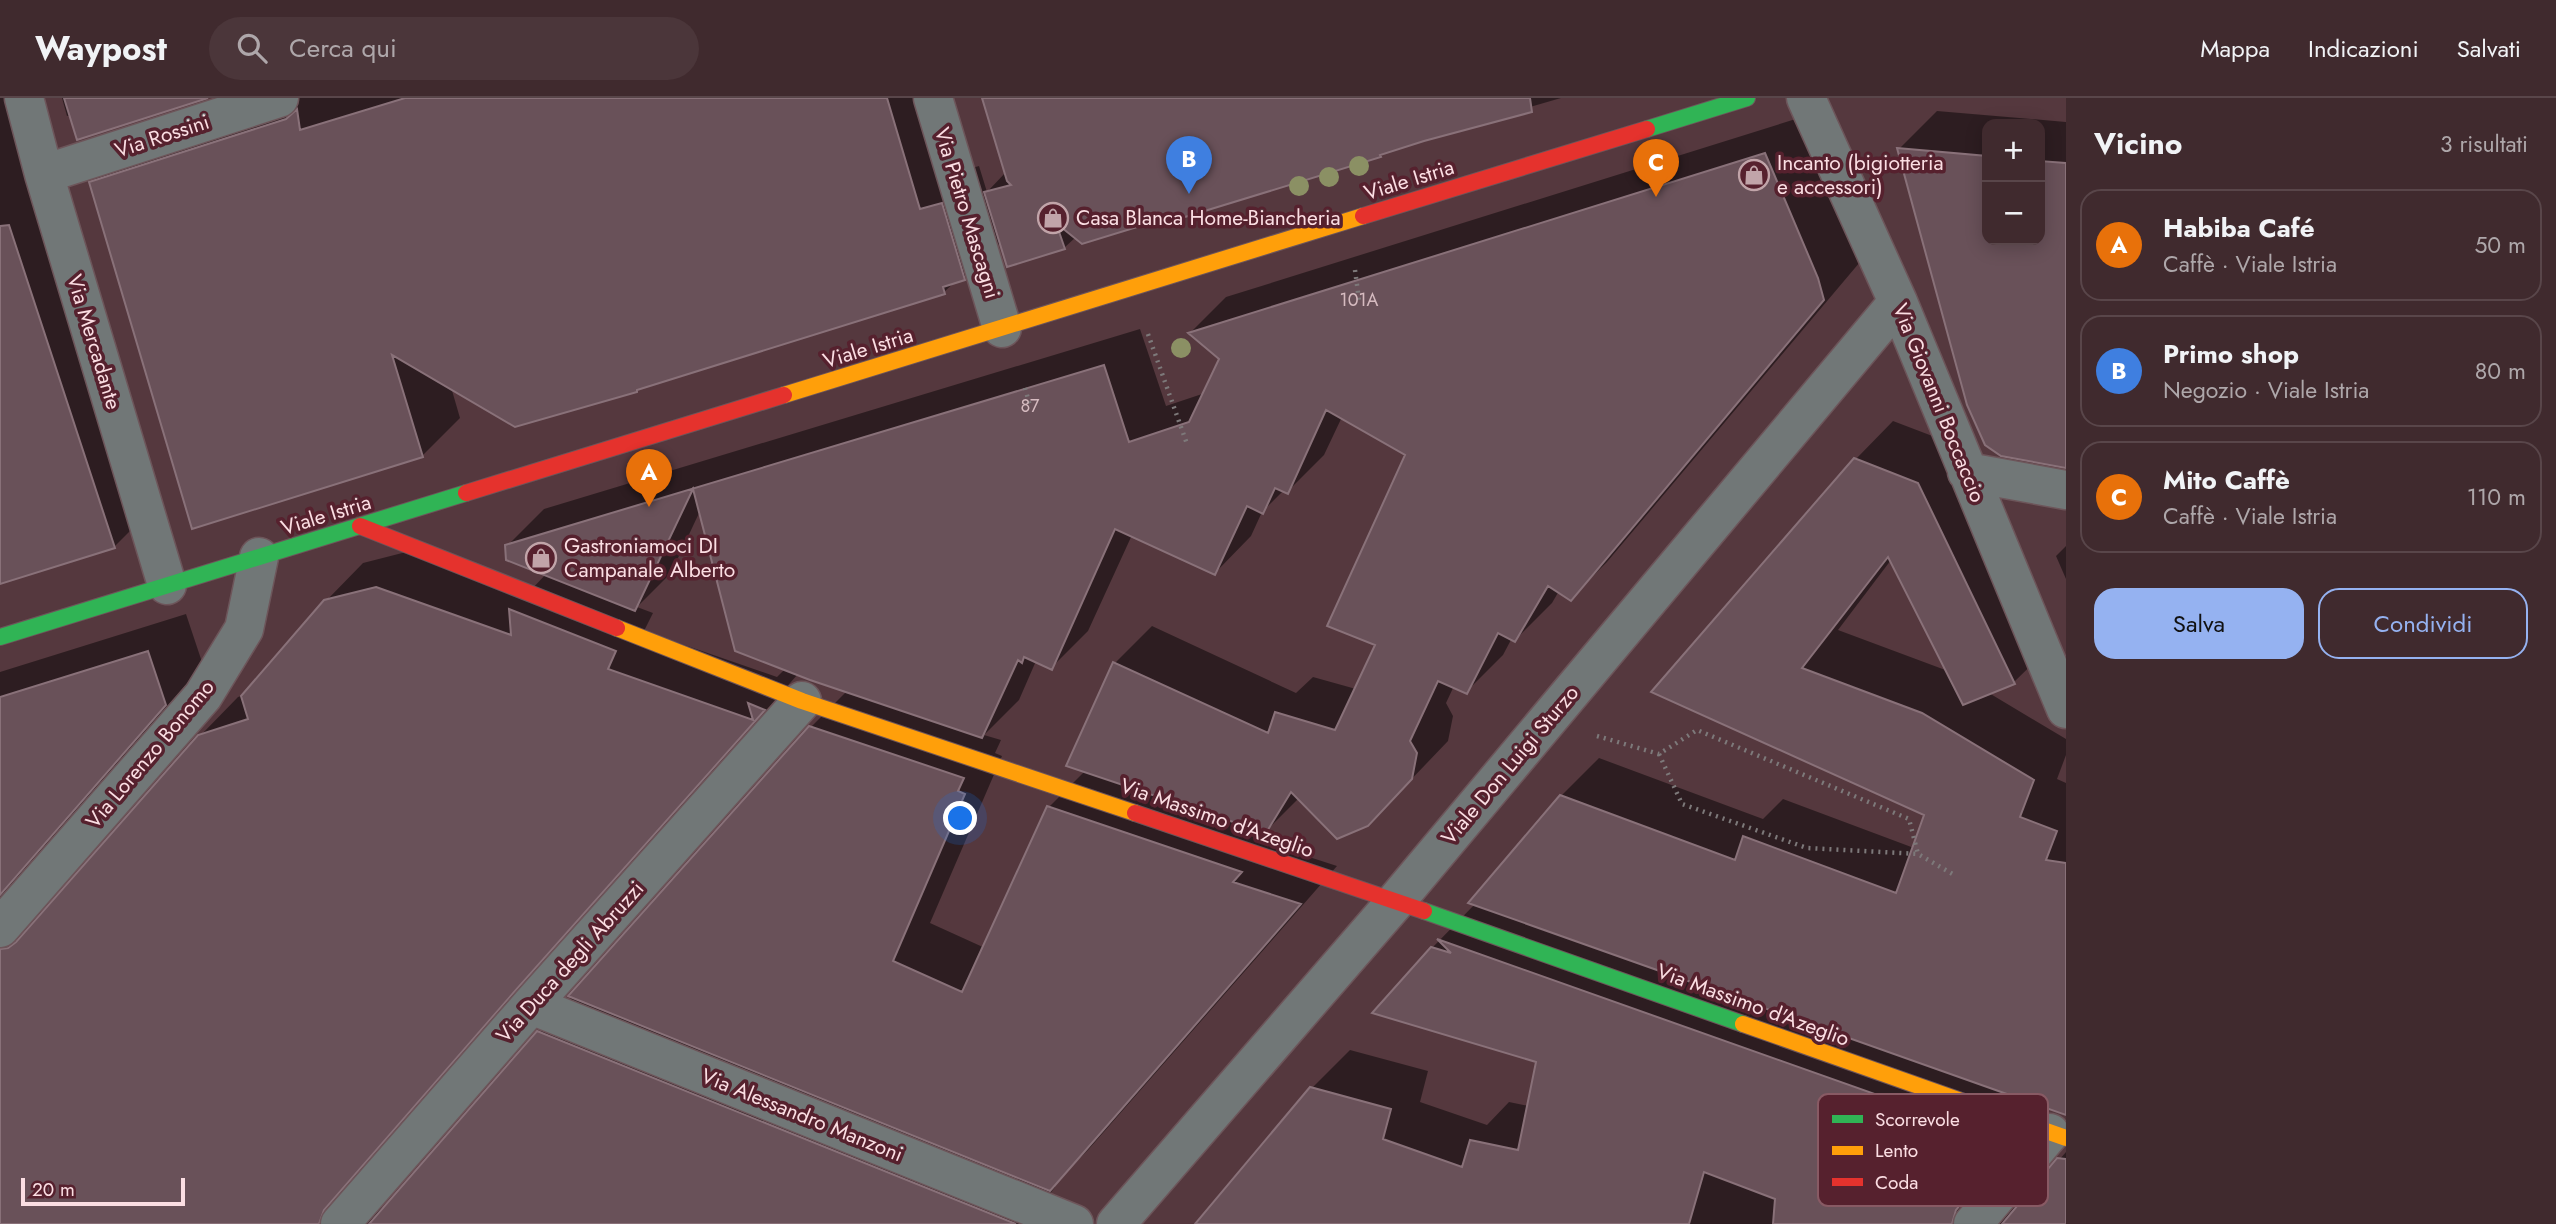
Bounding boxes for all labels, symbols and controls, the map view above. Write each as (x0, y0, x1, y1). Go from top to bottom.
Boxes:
search box (209, 17, 699, 80)
text: Waypost (35, 25, 167, 72)
icon: search (233, 29, 271, 67)
text: Cerca qui (289, 29, 397, 67)
text: Mappa (2200, 31, 2270, 66)
text: Indicazioni (2308, 31, 2419, 66)
text: Salvati (2457, 31, 2521, 66)
street label: Via Rossini (111, 107, 213, 165)
map controls (1982, 119, 2045, 245)
button: + (1982, 119, 2045, 182)
text: Vicino (2094, 122, 2182, 165)
street label: Via Pietro Mascagni (927, 124, 1007, 302)
text: 3 risultati (2440, 127, 2528, 161)
pin: B (1166, 136, 1212, 194)
pin: C (1633, 139, 1679, 197)
place label: Incanto (bigiotteria e accessori) (1777, 148, 1944, 202)
street label: Viale Istria (1360, 152, 1458, 208)
shop icon: Incanto (bigiotteria e accessori) (1737, 158, 1771, 192)
button: − (1982, 182, 2045, 245)
shop icon: Casa Blanca Home-Biancheria (1036, 201, 1070, 235)
place label: Casa Blanca Home-Biancheria (1076, 203, 1341, 233)
text: Habiba Café (2163, 209, 2315, 247)
text: A (2111, 228, 2127, 262)
text: 50 m (2474, 228, 2526, 262)
text: Caffè · Viale Istria (2163, 247, 2337, 281)
street label: Via Mercadante (59, 271, 129, 413)
house number: 101A (1340, 287, 1379, 313)
street label: Via Giovanni Boccaccio (1885, 299, 1993, 507)
street label: Viale Istria (819, 320, 917, 376)
text: Primo shop (2163, 335, 2299, 373)
text: B (2111, 354, 2127, 388)
text: 80 m (2475, 354, 2526, 388)
text: Negozio · Viale Istria (2163, 373, 2369, 407)
house number: 87 (1020, 393, 1040, 419)
pin: A (626, 449, 672, 507)
text: Mito Caffè (2163, 461, 2290, 499)
text: C (2111, 480, 2127, 514)
text: 110 m (2467, 480, 2526, 514)
street label: Viale Istria (277, 487, 375, 543)
text: Caffè · Viale Istria (2163, 499, 2337, 533)
place label: Gastroniamoci DI Campanale Alberto (564, 531, 735, 585)
shop icon: Gastroniamoci DI Campanale Alberto (524, 541, 558, 575)
button: Salva (2094, 588, 2304, 659)
button: Condividi (2318, 588, 2528, 659)
street label: Via Lorenzo Bonomo (79, 673, 221, 835)
street label: Viale Don Luigi Sturzo (1434, 679, 1586, 851)
street label: Via Massimo d'Azeglio (1116, 771, 1318, 865)
your location (943, 801, 977, 835)
street label: Via Duca degli Abruzzi (489, 875, 651, 1049)
street label: Via Massimo d'Azeglio (1653, 956, 1853, 1054)
street label: Via Alessandro Manzoni (697, 1061, 907, 1169)
legend (1818, 1094, 2048, 1206)
text: Scorrevole (1875, 1106, 1960, 1133)
text: Lento (1875, 1137, 1918, 1164)
text: Coda (1875, 1169, 1918, 1196)
scale bar (21, 1175, 186, 1207)
text: 20 m (32, 1176, 75, 1203)

